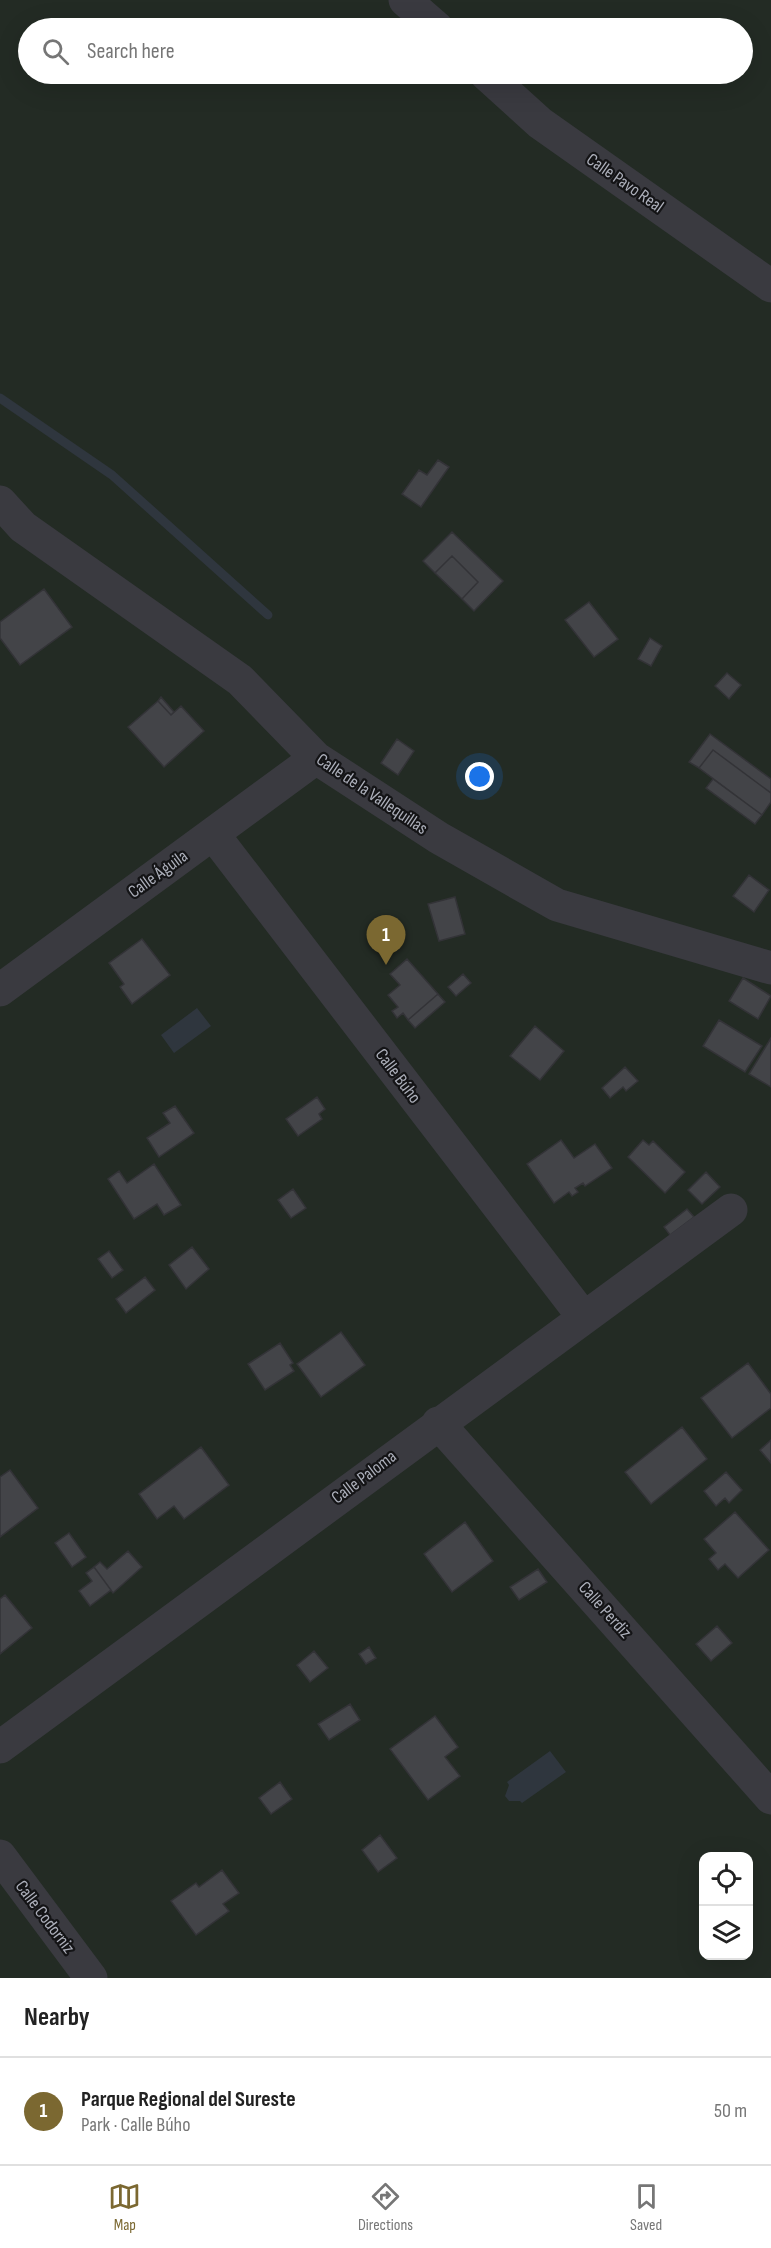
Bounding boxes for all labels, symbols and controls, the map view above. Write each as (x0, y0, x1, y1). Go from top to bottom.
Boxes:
search box (18, 18, 753, 84)
icon: search (39, 35, 72, 68)
text: Search here (87, 38, 174, 65)
street label: Calle Pavo Real (582, 149, 668, 217)
street label: Calle de la Vallequillas (312, 749, 432, 839)
your location (465, 762, 494, 791)
street label: Calle Águila (124, 845, 192, 903)
pin: 1 (366, 916, 406, 965)
street label: Calle Búho (371, 1045, 425, 1107)
street label: Calle Paloma (327, 1446, 401, 1508)
street label: Calle Perdiz (574, 1577, 636, 1643)
map controls (699, 1852, 753, 1960)
button: locate (699, 1852, 753, 1906)
street label: Calle Codorniz (11, 1876, 80, 1958)
button: layers (699, 1906, 753, 1960)
text: Nearby (24, 2002, 90, 2033)
text: Parque Regional del Sureste (81, 2086, 296, 2113)
text: 1 (40, 2099, 47, 2123)
text: 50 m (714, 2099, 747, 2123)
text: Park · Calle Búho (81, 2113, 190, 2137)
tab: Map (108, 2180, 141, 2235)
tab: Directions (358, 2180, 413, 2235)
tab: Saved (630, 2180, 663, 2235)

